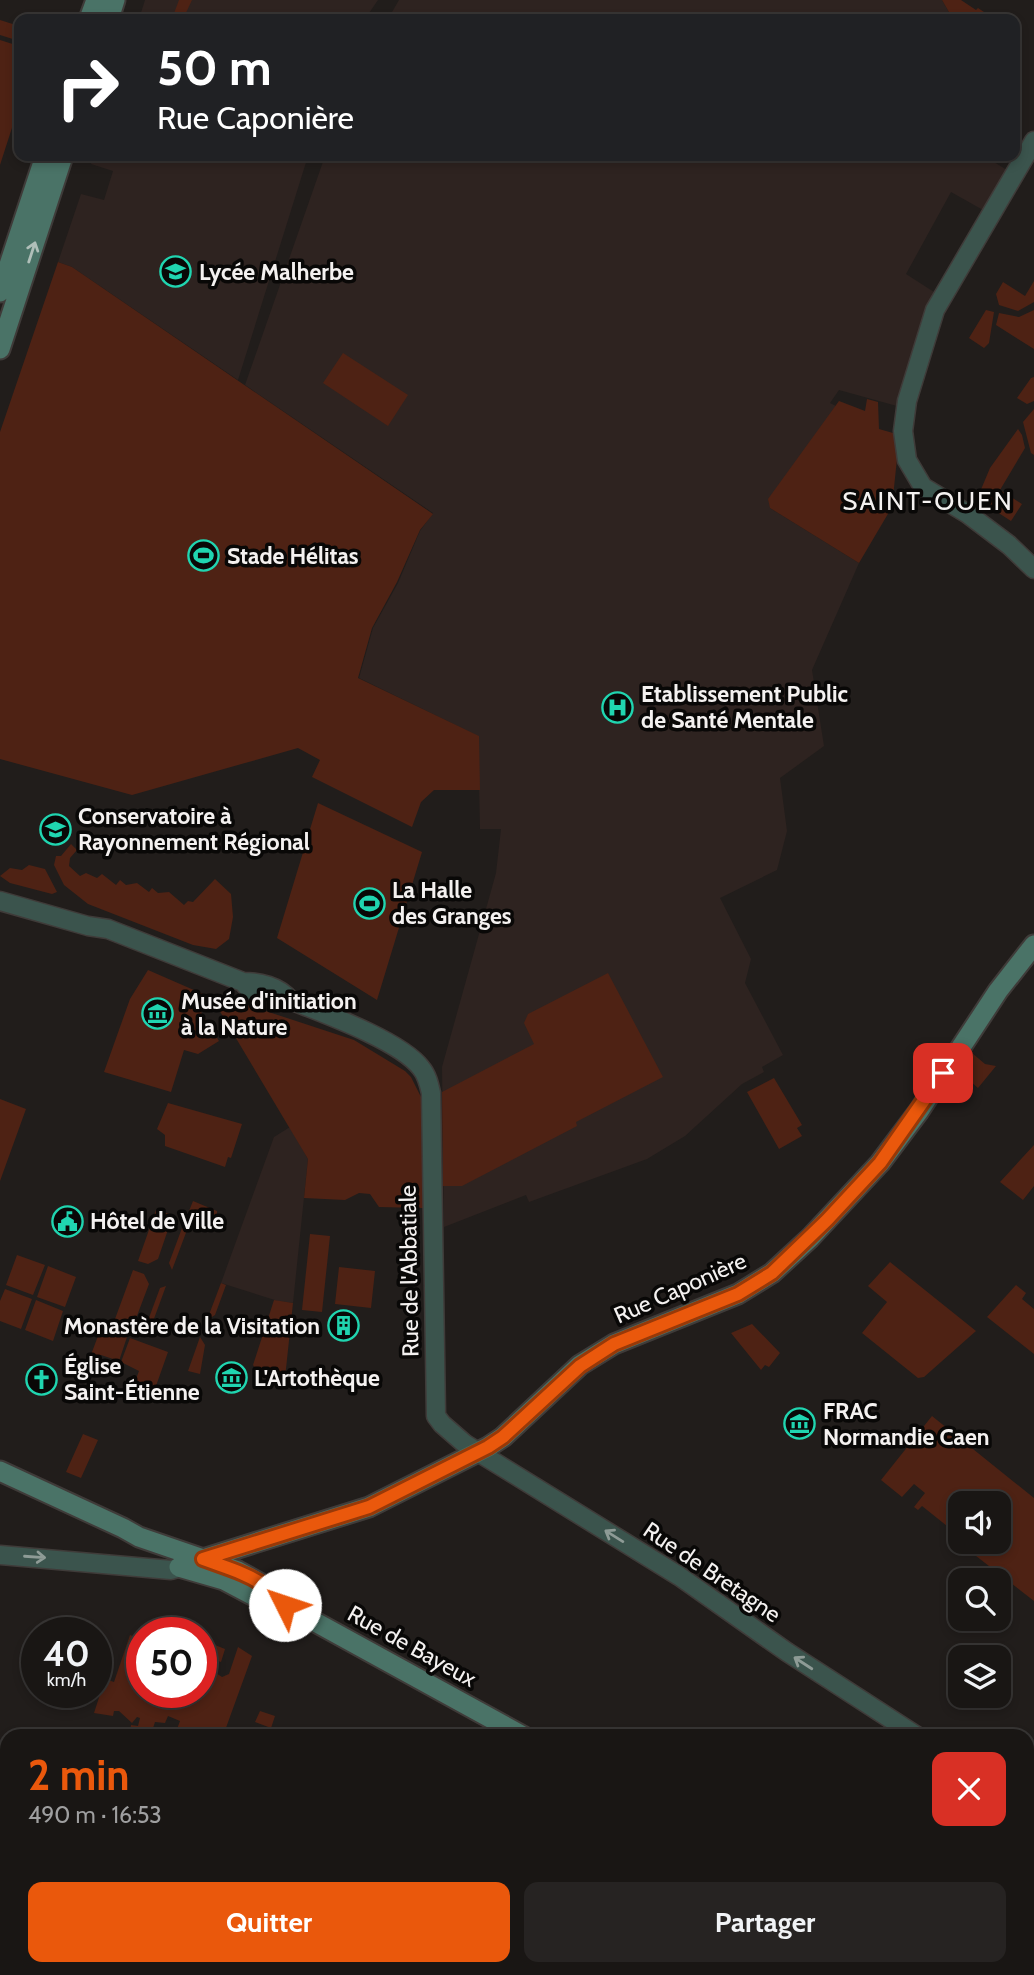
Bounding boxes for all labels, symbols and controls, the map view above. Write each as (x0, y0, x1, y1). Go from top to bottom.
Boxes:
text: 50 m (157, 38, 272, 97)
icon: right (42, 42, 133, 133)
text: Rue Caponière (157, 98, 354, 137)
one-way arrow (27, 242, 39, 264)
school or university icon: Lycée Malherbe (159, 255, 193, 289)
place label: Lycée Malherbe (199, 258, 354, 286)
district label: SAINT-OUEN (842, 485, 1014, 517)
sports icon: Stade Hélitas (187, 539, 221, 573)
place label: Stade Hélitas (227, 542, 359, 570)
place label: Etablissement Public de Santé Mentale (641, 680, 848, 734)
hospital icon: Etablissement Public de Santé Mentale (601, 690, 635, 724)
place label: Conservatoire à Rayonnement Régional (78, 802, 310, 856)
school or university icon: Conservatoire à Rayonnement Régional (38, 812, 72, 846)
place label: La Halle des Granges (392, 876, 512, 930)
sports icon: La Halle des Granges (352, 886, 386, 920)
place label: Musée d'initiation à la Nature (181, 987, 357, 1041)
museum icon: Musée d'initiation à la Nature (141, 997, 175, 1031)
pin (913, 1043, 973, 1103)
icon: arrive (924, 1054, 962, 1092)
street label: Rue de l'Abbatiale (393, 1185, 424, 1357)
public building icon: Hôtel de Ville (50, 1204, 84, 1238)
place label: Hôtel de Ville (90, 1207, 224, 1235)
street label: Rue Caponière (610, 1246, 751, 1330)
building icon: Monastère de la Visitation (326, 1309, 360, 1343)
place label: Monastère de la Visitation (64, 1312, 320, 1340)
place label: Église Saint-Étienne (64, 1352, 200, 1406)
museum icon: L'Artothèque (214, 1361, 248, 1395)
church icon: Église Saint-Étienne (24, 1362, 58, 1396)
place label: L'Artothèque (254, 1364, 380, 1392)
place label: FRAC Normandie Caen (823, 1397, 989, 1451)
museum icon: FRAC Normandie Caen (783, 1407, 817, 1441)
map controls (948, 1491, 1011, 1708)
button: sound (948, 1491, 1011, 1554)
street label: Rue de Bretagne (638, 1516, 786, 1628)
one-way arrow (605, 1528, 625, 1542)
one-way arrow (24, 1551, 46, 1564)
position arrow (248, 1568, 322, 1642)
button: search (948, 1568, 1011, 1631)
street label: Rue de Bayeux (343, 1599, 481, 1693)
speed limit sign: 50 (126, 1617, 217, 1708)
text: 40 (43, 1632, 90, 1675)
button: layers (948, 1645, 1011, 1708)
one-way arrow (794, 1655, 813, 1670)
text: km/h (47, 1669, 86, 1691)
text: 2 min (28, 1749, 129, 1801)
button: close (932, 1752, 1006, 1826)
text: 490 m · 16:53 (28, 1801, 162, 1829)
button: Quitter (28, 1882, 510, 1962)
button: Partager (524, 1882, 1006, 1962)

